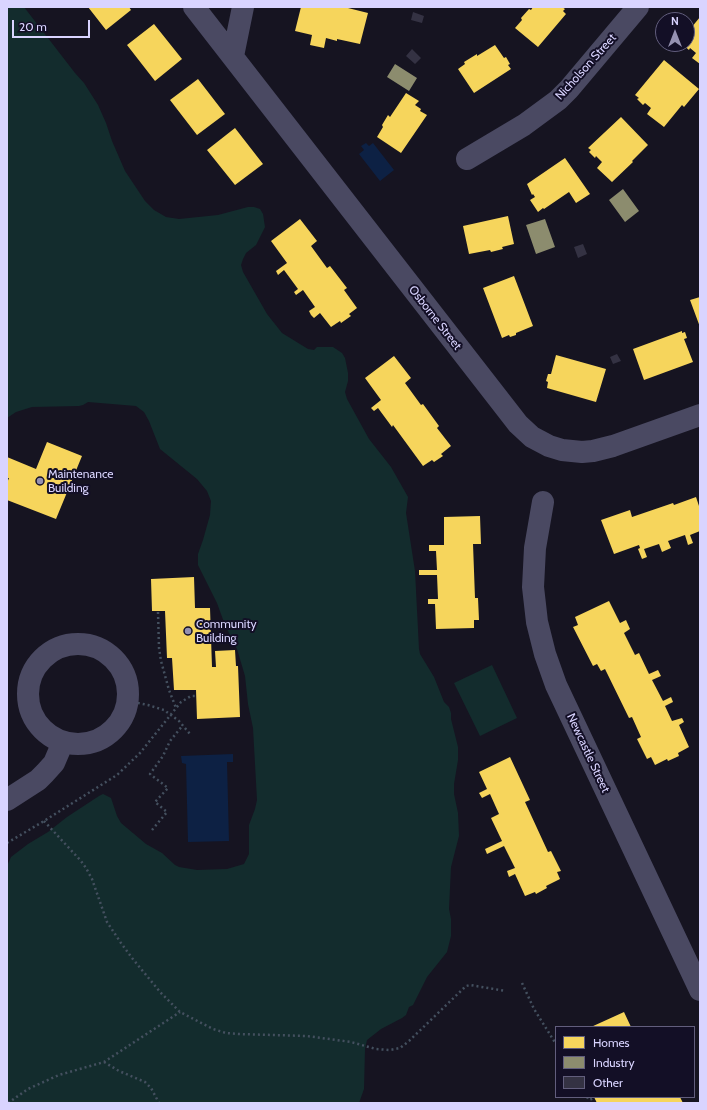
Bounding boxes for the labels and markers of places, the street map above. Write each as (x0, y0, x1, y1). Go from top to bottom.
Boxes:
place label: Maintenance Building (48, 467, 113, 495)
marker: Maintenance Building (35, 476, 45, 486)
place label: Community Building (196, 617, 257, 645)
marker: Community Building (183, 626, 193, 636)

